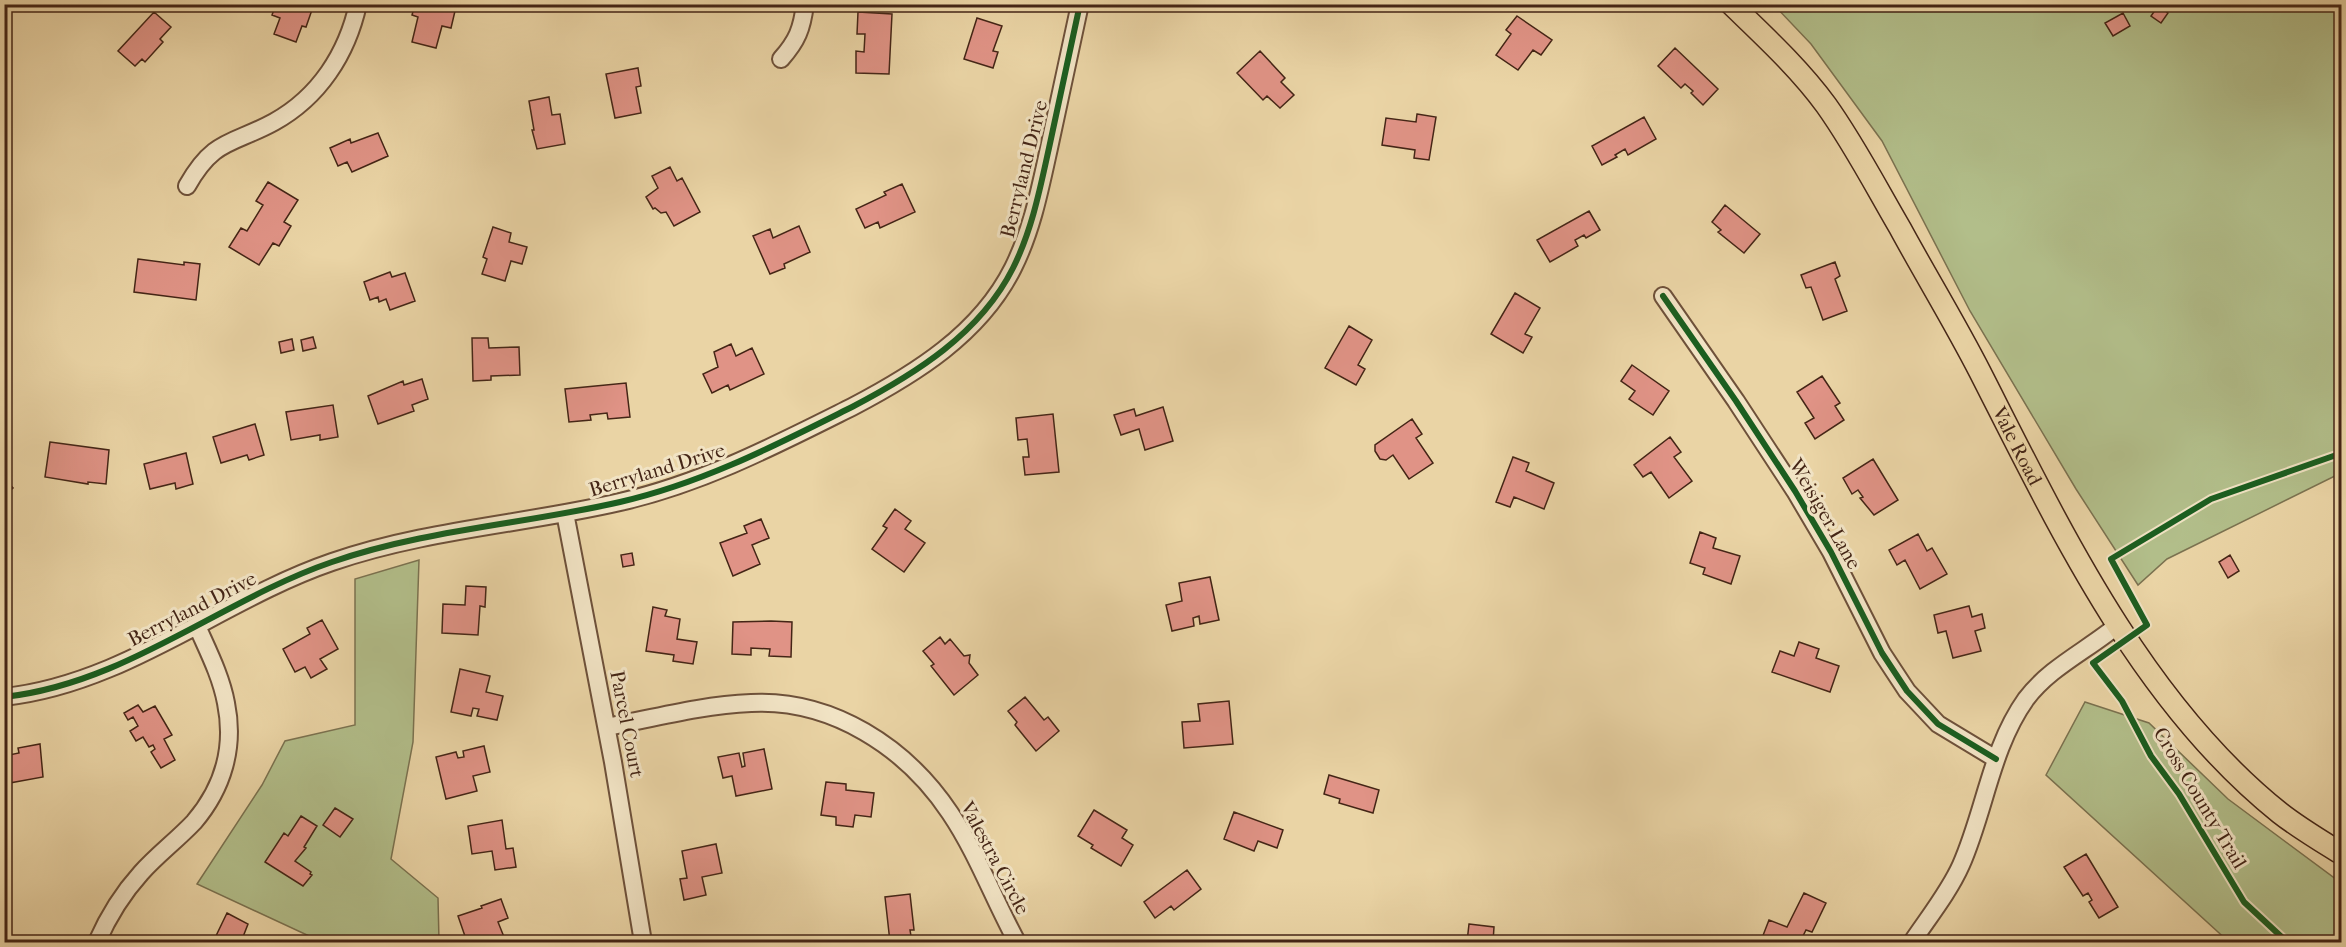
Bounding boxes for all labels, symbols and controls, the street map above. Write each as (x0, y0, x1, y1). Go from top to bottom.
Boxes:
street label: Berryland Drive (996, 98, 1052, 240)
street label: Vale Road (1987, 402, 2048, 490)
street label: Berryland Drive (586, 438, 728, 502)
street label: Weisiger Lane (1784, 454, 1866, 573)
street label: Berryland Drive (124, 567, 260, 651)
street label: Parcel Court (605, 669, 649, 779)
street label: Cross County Trail (2149, 723, 2251, 873)
street label: Valestra Circle (955, 797, 1034, 918)

